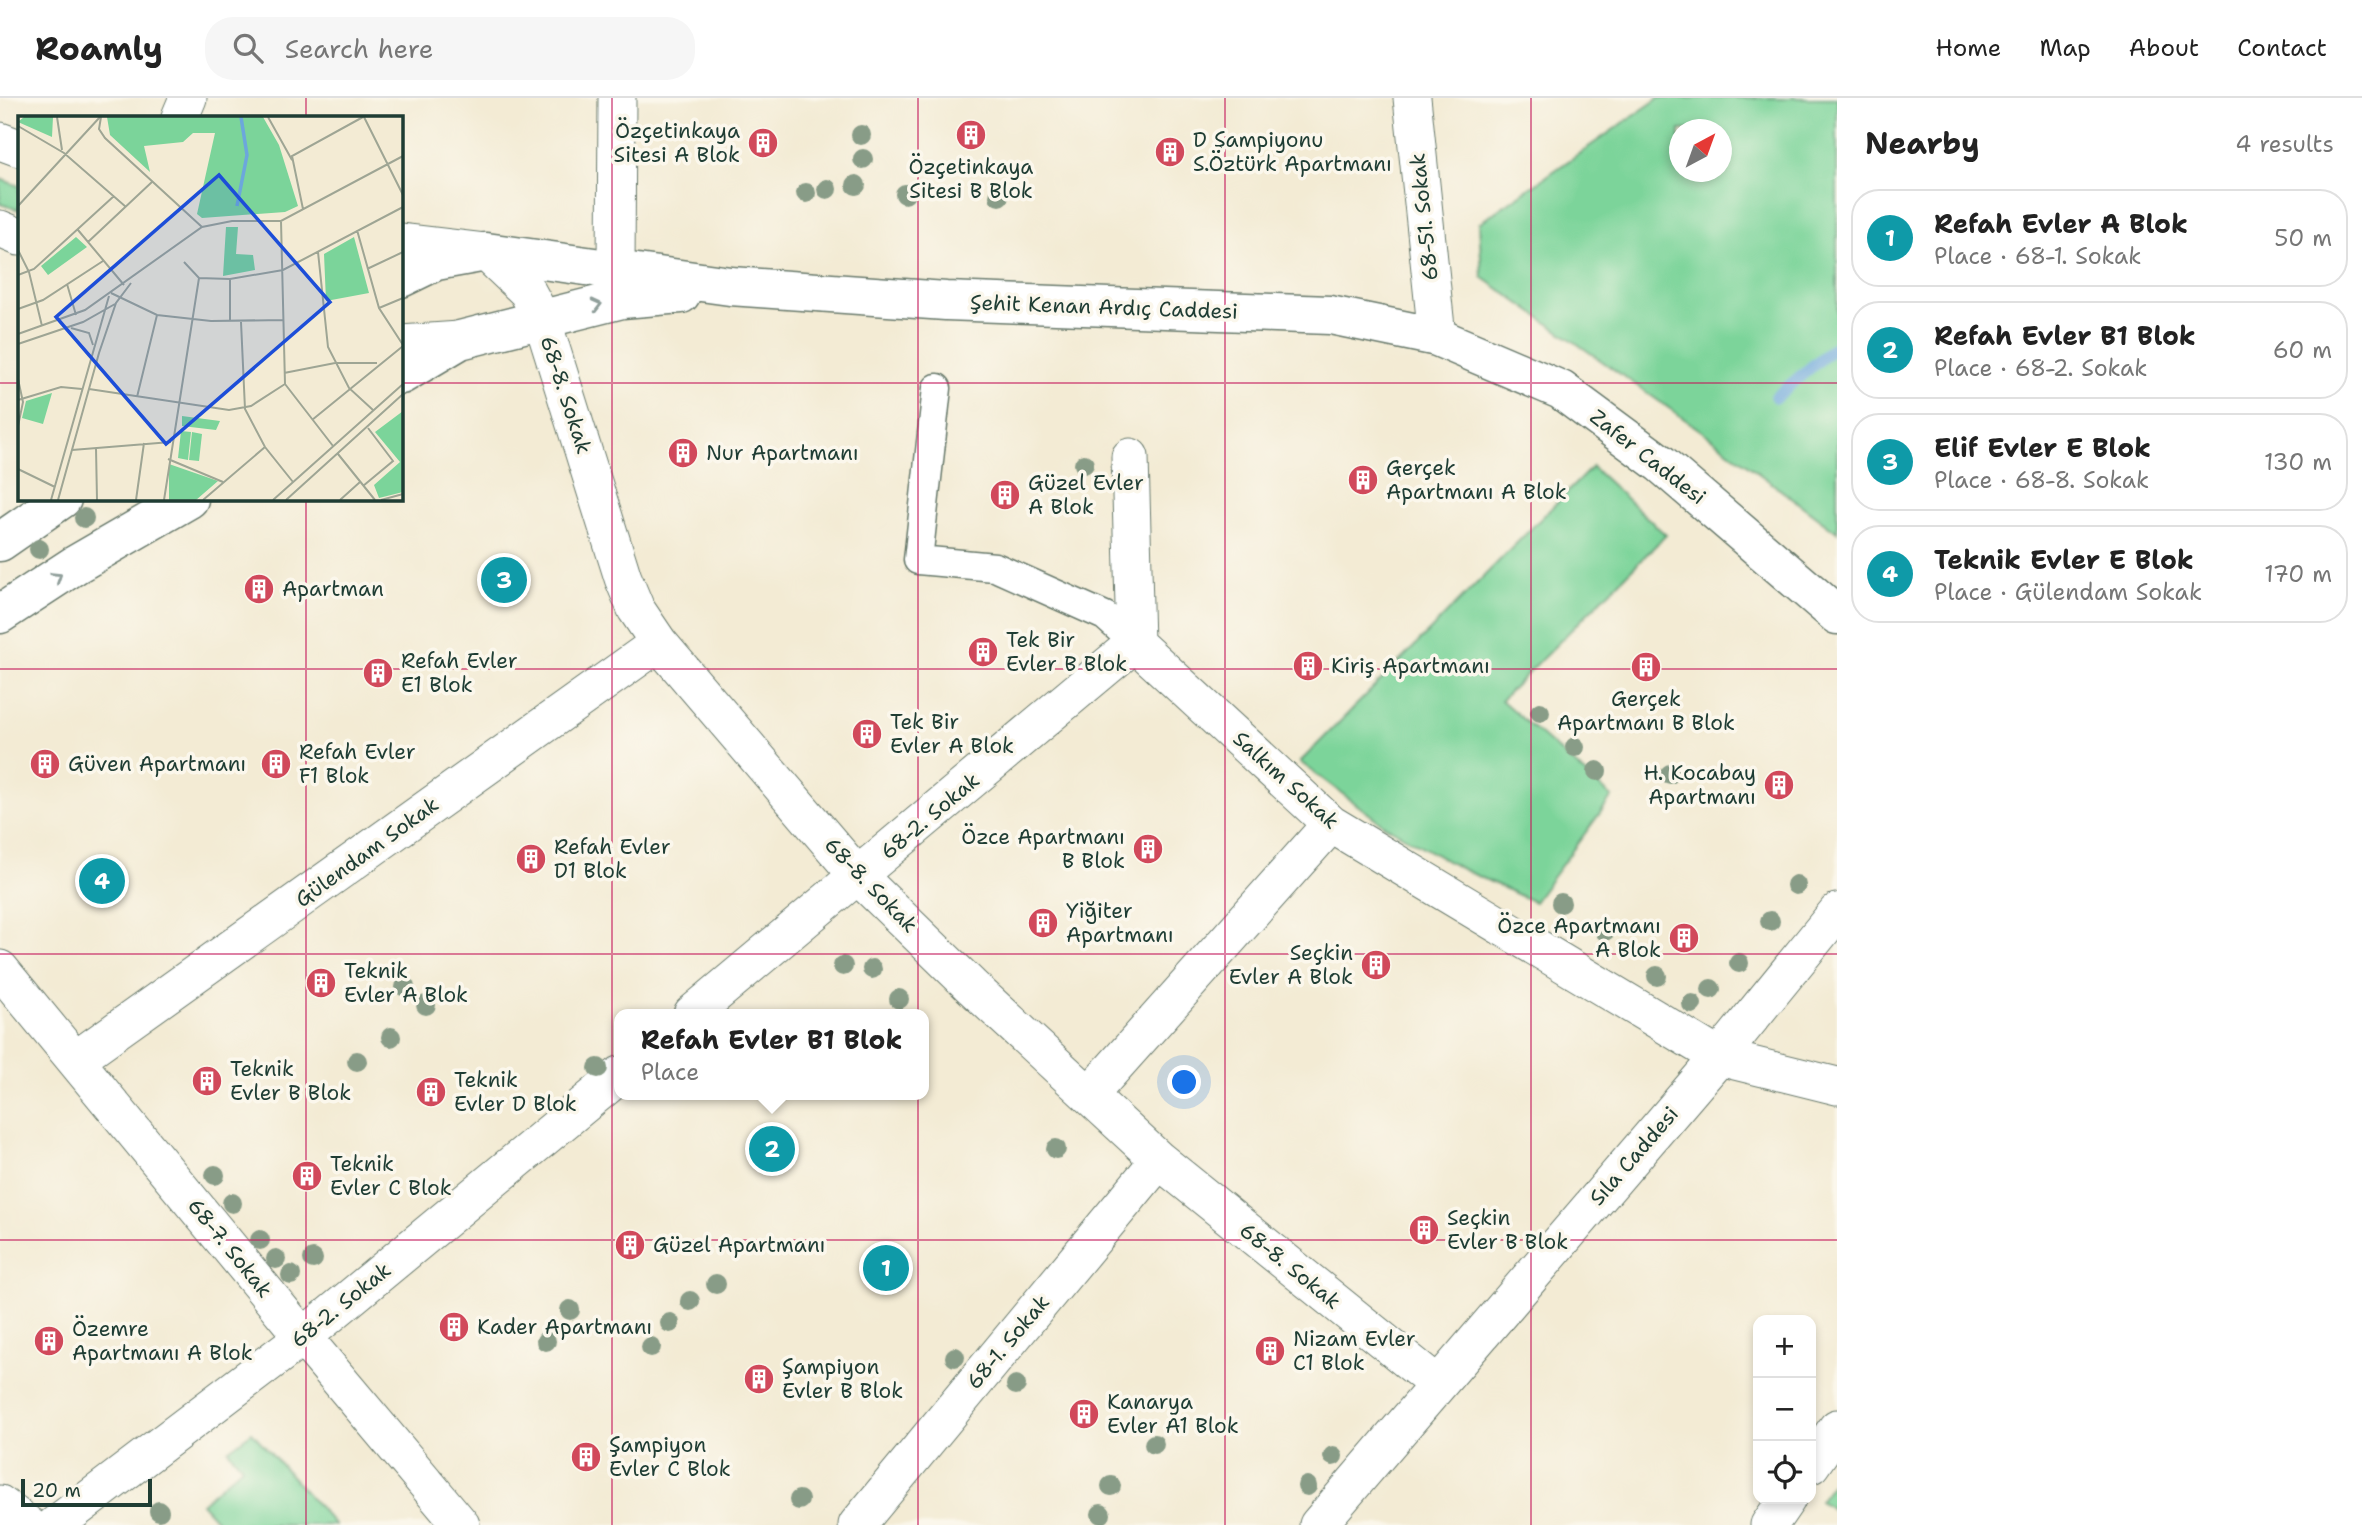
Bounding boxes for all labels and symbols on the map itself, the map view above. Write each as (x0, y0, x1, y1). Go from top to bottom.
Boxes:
inset map (18, 116, 402, 500)
place label: Özçetinkaya Sitesi A Blok (613, 117, 740, 169)
building icon: Özçetinkaya Sitesi B Blok (954, 118, 988, 152)
north arrow (1669, 119, 1732, 182)
building icon: Özçetinkaya Sitesi A Blok (746, 126, 780, 160)
place label: D Şampiyonu S.Öztürk Apartmanı (1193, 126, 1392, 178)
building icon: D Şampiyonu S.Öztürk Apartmanı (1153, 135, 1187, 169)
street label: 68-51. Sokak (1403, 152, 1445, 282)
place label: Özçetinkaya Sitesi B Blok (909, 153, 1033, 205)
street label: Şehit Kenan Ardıç Caddesi (970, 288, 1238, 326)
one-way arrow (591, 299, 603, 313)
street label: 68-8. Sokak (534, 332, 598, 458)
street label: Zafer Caddesi (1584, 403, 1712, 511)
building icon: Nur Apartmanı (666, 436, 700, 470)
place label: Nur Apartmanı (706, 439, 859, 467)
place label: Gerçek Apartmanı A Blok (1386, 454, 1567, 506)
building icon: Gerçek Apartmanı A Blok (1346, 463, 1380, 497)
place label: Güzel Evler A Blok (1028, 469, 1144, 521)
building icon: Güzel Evler A Blok (988, 478, 1022, 512)
pin: 3 (481, 554, 527, 606)
one-way arrow (50, 572, 63, 585)
building icon: Apartman (242, 572, 276, 606)
place label: Apartman (282, 575, 384, 603)
place label: Tek Bir Evler B Blok (1006, 626, 1127, 678)
building icon: Tek Bir Evler B Blok (966, 635, 1000, 669)
place label: Refah Evler E1 Blok (401, 647, 518, 699)
building icon: Kiriş Apartmanı (1291, 649, 1325, 683)
building icon: Gerçek Apartmanı B Blok (1629, 650, 1663, 684)
place label: Kiriş Apartmanı (1331, 652, 1490, 680)
building icon: Refah Evler E1 Blok (361, 656, 395, 690)
place label: Gerçek Apartmanı B Blok (1557, 685, 1735, 737)
place label: Tek Bir Evler A Blok (890, 708, 1014, 760)
building icon: Tek Bir Evler A Blok (850, 717, 884, 751)
street label: Salkım Sokak (1227, 725, 1345, 835)
place label: Refah Evler F1 Blok (299, 738, 416, 790)
building icon: Güven Apartmanı (28, 747, 62, 781)
building icon: Refah Evler F1 Blok (259, 747, 293, 781)
place label: Güven Apartmanı (68, 750, 246, 778)
place label: H. Kocabay Apartmanı (1643, 759, 1756, 811)
street label: 68-2. Sokak (875, 766, 985, 866)
building icon: H. Kocabay Apartmanı (1762, 768, 1796, 802)
street label: Gülendam Sokak (290, 790, 444, 914)
place label: Özce Apartmanı B Blok (961, 823, 1125, 875)
street label: 68-8. Sokak (818, 831, 924, 939)
building icon: Özce Apartmanı B Blok (1131, 832, 1165, 866)
place label: Refah Evler D1 Blok (554, 833, 671, 885)
building icon: Refah Evler D1 Blok (514, 842, 548, 876)
pin: 4 (79, 855, 125, 907)
place label: Yiğiter Apartmanı (1066, 897, 1174, 949)
building icon: Yiğiter Apartmanı (1026, 906, 1060, 940)
place label: Özce Apartmanı A Blok (1497, 912, 1661, 964)
building icon: Özce Apartmanı A Blok (1667, 921, 1701, 955)
place label: Seçkin Evler A Blok (1229, 939, 1353, 991)
building icon: Seçkin Evler A Blok (1359, 948, 1393, 982)
place label: Teknik Evler A Blok (344, 957, 468, 1009)
building icon: Teknik Evler A Blok (304, 966, 338, 1000)
place label: Teknik Evler B Blok (230, 1055, 351, 1107)
building icon: Teknik Evler B Blok (190, 1064, 224, 1098)
your location (1167, 1065, 1201, 1099)
place label: Teknik Evler D Blok (454, 1066, 577, 1118)
building icon: Teknik Evler D Blok (414, 1075, 448, 1109)
street label: Sıla Caddesi (1583, 1101, 1685, 1211)
pin: 2 (749, 1123, 795, 1175)
place label: Teknik Evler C Blok (330, 1150, 452, 1202)
building icon: Teknik Evler C Blok (290, 1159, 324, 1193)
street label: 68-7. Sokak (181, 1192, 279, 1304)
place label: Seçkin Evler B Blok (1447, 1204, 1568, 1256)
building icon: Seçkin Evler B Blok (1407, 1213, 1441, 1247)
street label: 68-8. Sokak (1233, 1216, 1347, 1316)
building icon: Güzel Apartmanı (613, 1228, 647, 1262)
place label: Güzel Apartmanı (653, 1231, 826, 1259)
pin: 1 (863, 1242, 909, 1294)
street label: 68-2. Sokak (285, 1256, 397, 1354)
street label: 68-1. Sokak (960, 1289, 1056, 1395)
building icon: Kader Apartmanı (437, 1310, 471, 1344)
place label: Kader Apartmanı (477, 1313, 652, 1341)
place label: Özemre Apartmanı A Blok (72, 1315, 253, 1367)
building icon: Özemre Apartmanı A Blok (32, 1324, 66, 1358)
place label: Nizam Evler C1 Blok (1293, 1325, 1416, 1377)
building icon: Nizam Evler C1 Blok (1253, 1334, 1287, 1368)
place label: Şampiyon Evler B Blok (782, 1353, 903, 1405)
building icon: Şampiyon Evler B Blok (742, 1362, 776, 1396)
place label: Kanarya Evler A1 Blok (1107, 1388, 1239, 1440)
building icon: Kanarya Evler A1 Blok (1067, 1397, 1101, 1431)
place label: Şampiyon Evler C Blok (609, 1431, 731, 1483)
building icon: Şampiyon Evler C Blok (569, 1440, 603, 1474)
scale bar (21, 1476, 152, 1508)

